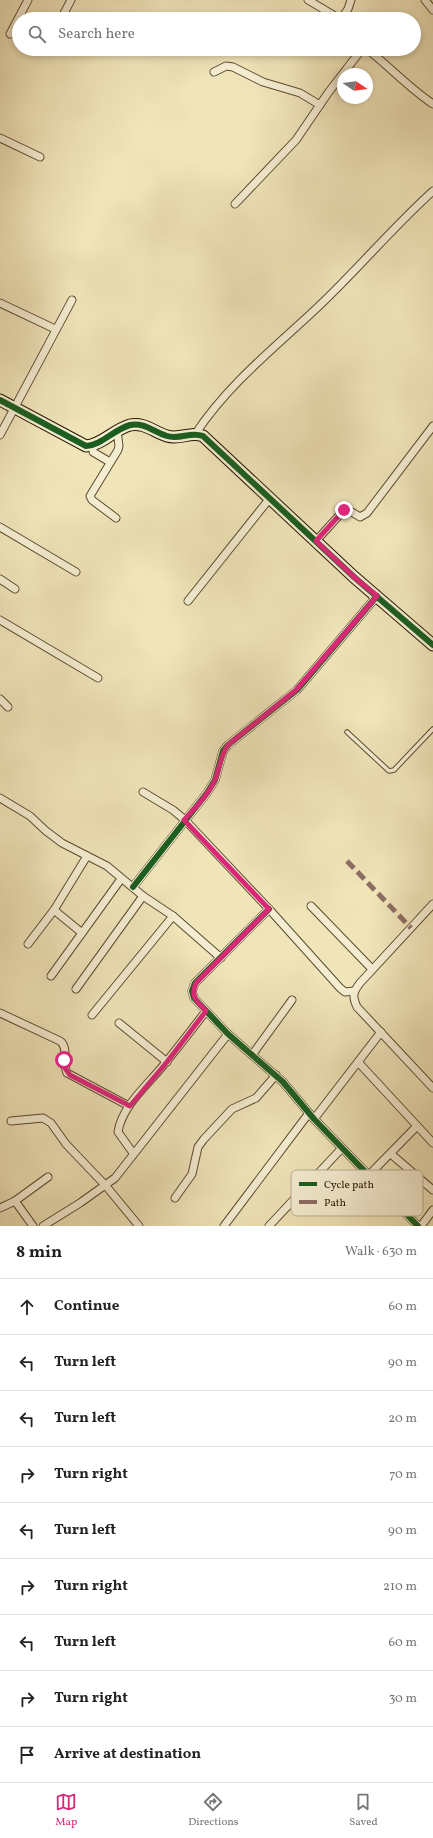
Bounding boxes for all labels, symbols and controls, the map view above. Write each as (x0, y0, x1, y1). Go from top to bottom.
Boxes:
search box (12, 12, 421, 56)
icon: search (26, 23, 48, 45)
text: Search here (58, 24, 135, 45)
north arrow (337, 68, 373, 104)
route end (335, 501, 353, 519)
route start (55, 1051, 73, 1069)
legend (291, 1170, 423, 1216)
text: Cycle path (324, 1178, 374, 1193)
text: Path (324, 1196, 347, 1211)
text: 8 min (16, 1241, 62, 1264)
text: Walk · 630 m (345, 1243, 417, 1261)
icon: ahead (16, 1296, 38, 1318)
text: Continue (54, 1296, 119, 1317)
text: 60 m (389, 1298, 417, 1316)
icon: left (16, 1352, 38, 1374)
text: Turn left (54, 1352, 116, 1373)
text: 90 m (388, 1354, 417, 1372)
icon: left (16, 1408, 38, 1430)
text: Turn left (54, 1408, 116, 1429)
text: 20 m (388, 1410, 417, 1428)
icon: right (16, 1464, 38, 1486)
text: Turn right (54, 1464, 128, 1485)
text: 70 m (389, 1466, 417, 1484)
icon: left (16, 1520, 38, 1542)
text: Turn left (54, 1520, 116, 1541)
text: 90 m (388, 1522, 417, 1540)
icon: right (16, 1576, 38, 1598)
text: Turn right (54, 1576, 128, 1597)
text: 210 m (383, 1578, 417, 1596)
icon: left (16, 1632, 38, 1654)
text: Turn left (54, 1632, 116, 1653)
text: 60 m (389, 1634, 417, 1652)
icon: right (16, 1688, 38, 1710)
text: Turn right (54, 1688, 128, 1709)
text: 30 m (389, 1690, 417, 1708)
icon: arrive (16, 1744, 38, 1766)
text: Arrive at destination (54, 1744, 201, 1765)
tab: Map (55, 1791, 77, 1830)
tab: Directions (188, 1791, 239, 1830)
tab: Saved (349, 1791, 378, 1830)

